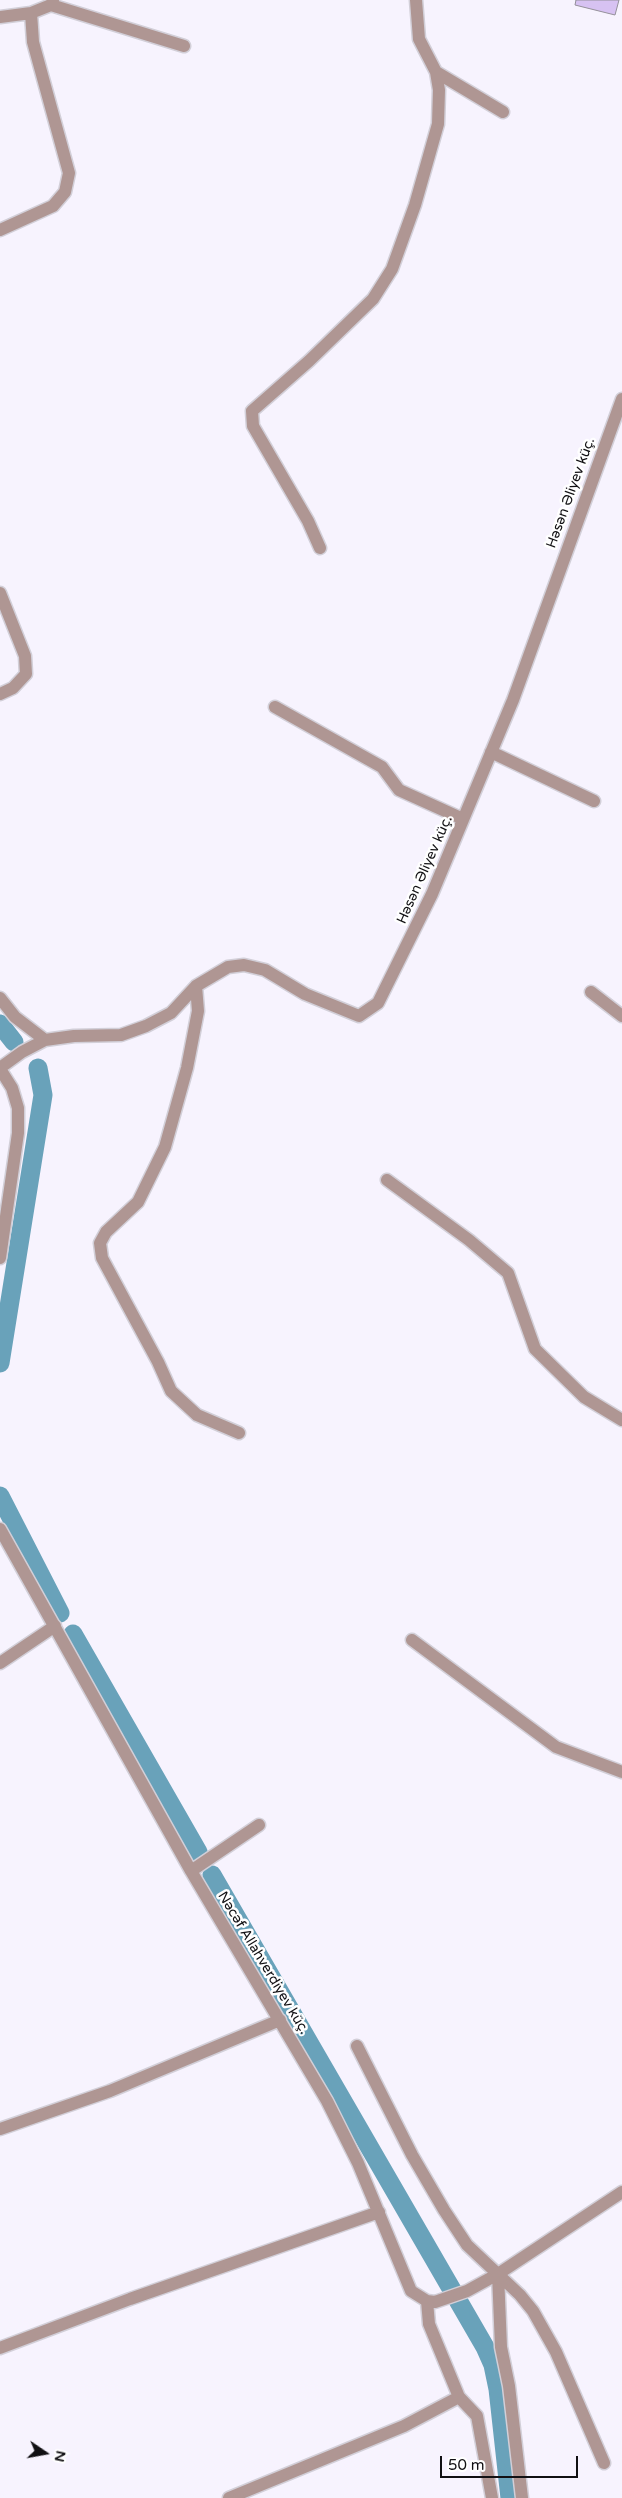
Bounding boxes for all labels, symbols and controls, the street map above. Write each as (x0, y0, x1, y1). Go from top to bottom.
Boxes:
street label: Həsən Əliyev küç. (543, 435, 599, 551)
street label: Həsən Əliyev küç. (394, 813, 456, 927)
street label: Nəcəf Allahverdiyev küç. (214, 1889, 312, 2037)
north arrow (20, 2428, 70, 2478)
scale bar (442, 2446, 580, 2478)
text: N (51, 2449, 70, 2463)
text: 50 m (448, 2456, 485, 2474)

